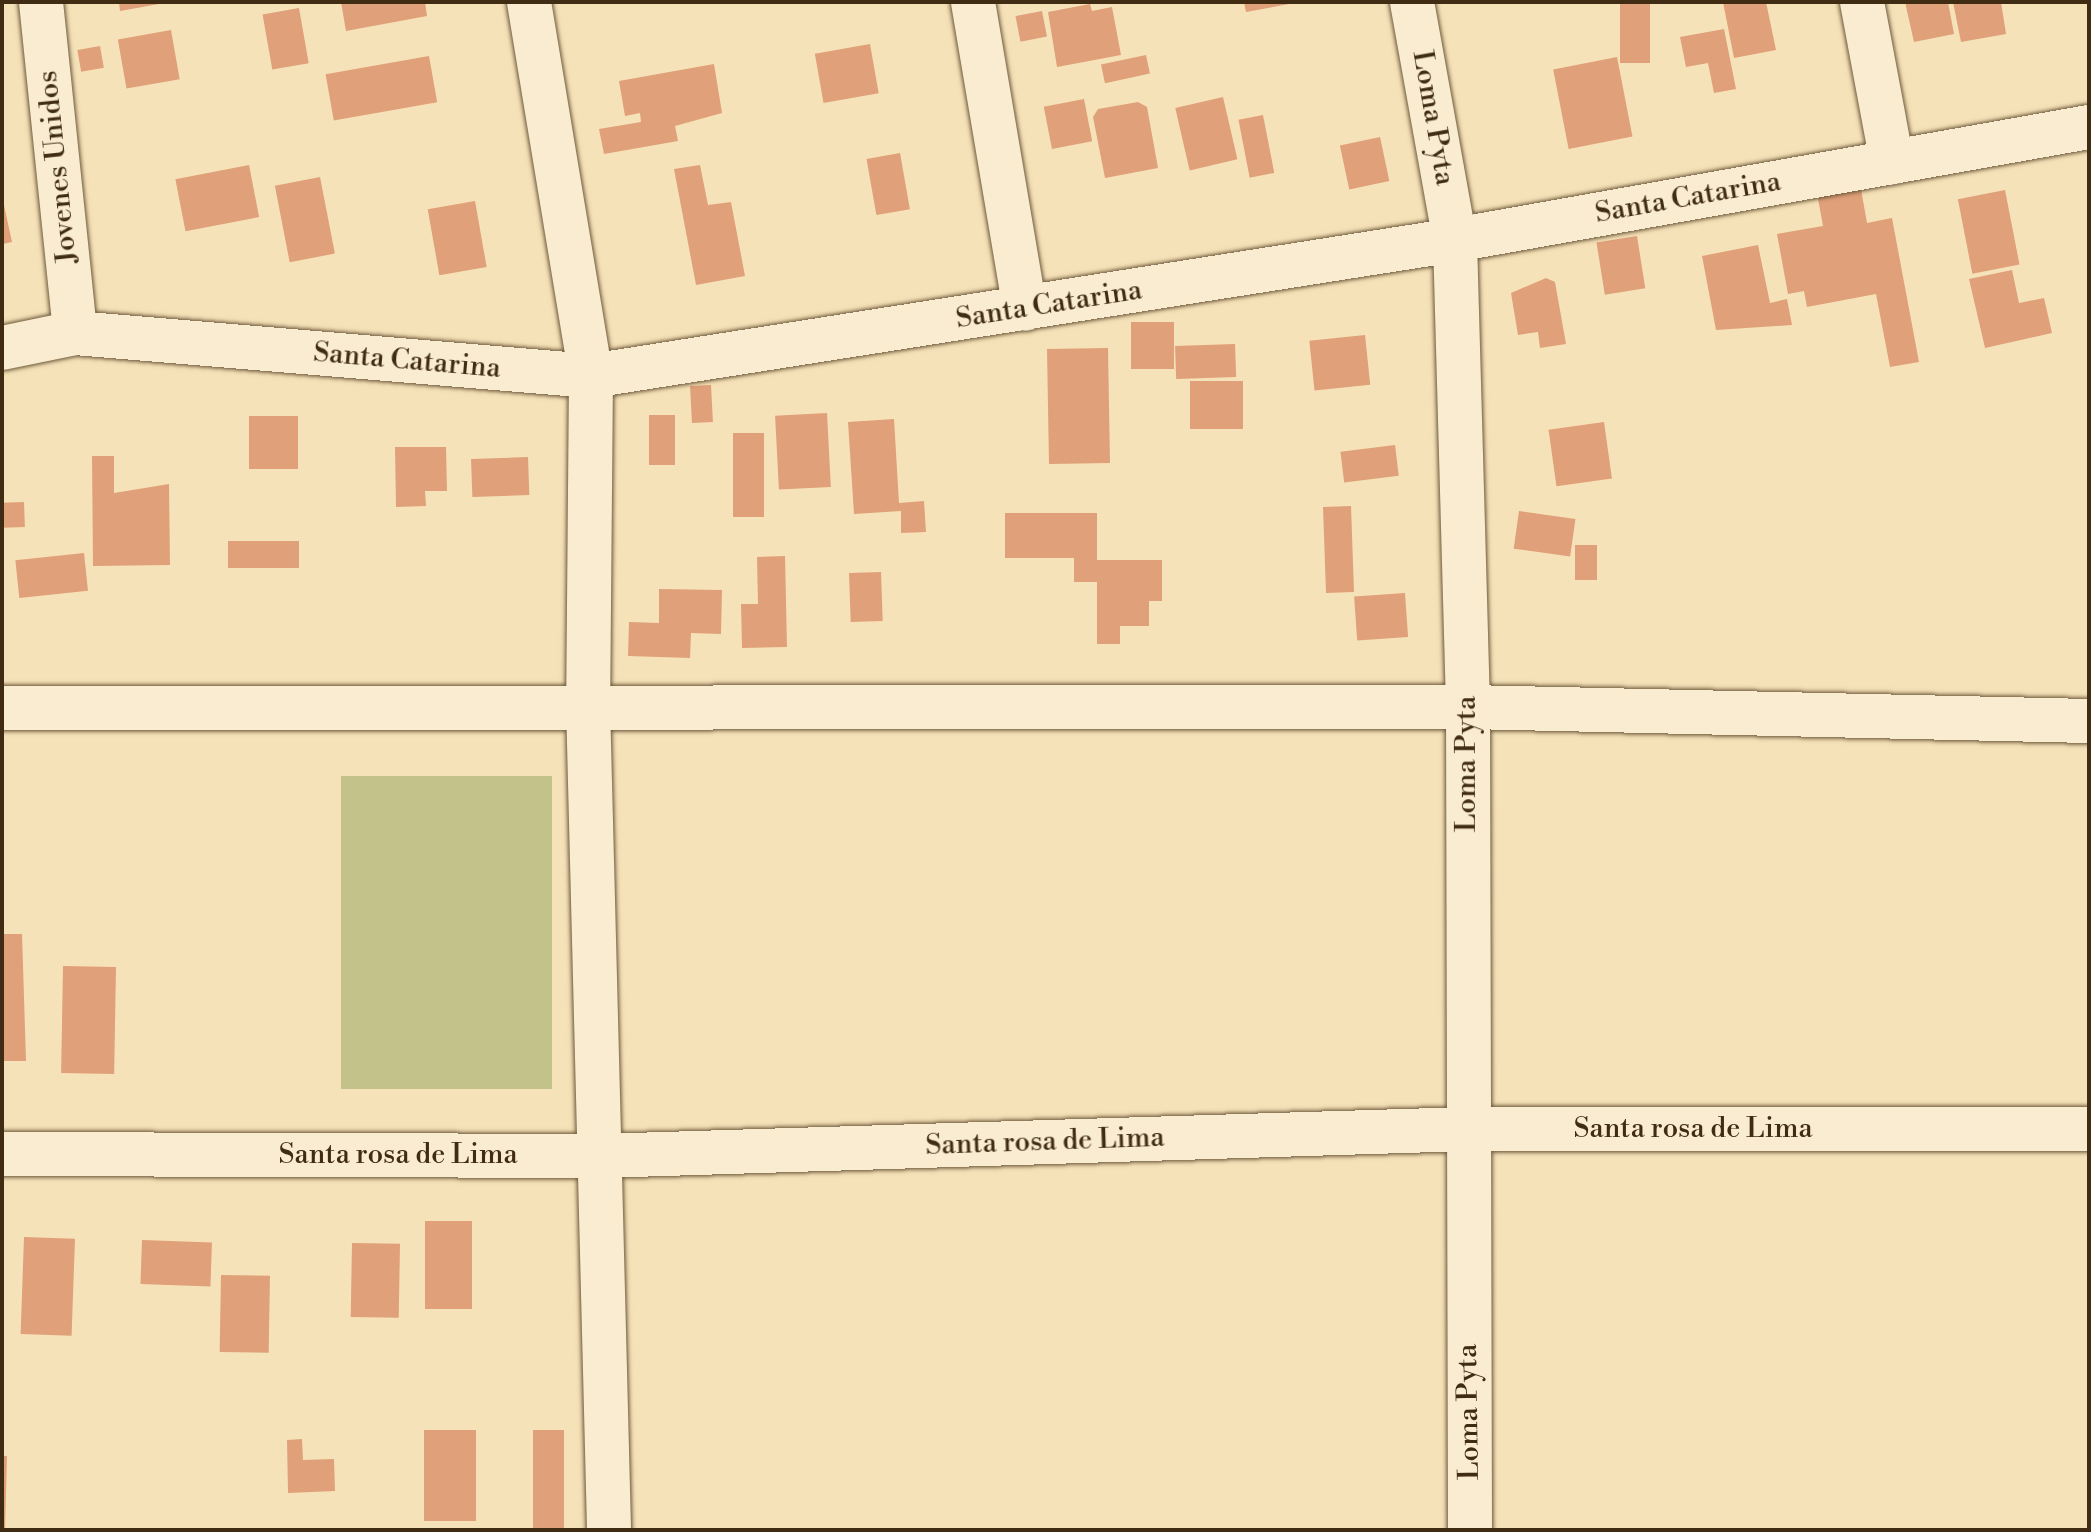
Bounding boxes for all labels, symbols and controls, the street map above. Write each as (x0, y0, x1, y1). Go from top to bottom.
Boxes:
street label: Loma Pyta (1405, 48, 1461, 188)
street label: Jovenes Unidos (31, 69, 85, 265)
street label: Santa Catarina (1593, 165, 1783, 231)
street label: Santa Catarina (954, 274, 1144, 336)
street label: Santa Catarina (312, 336, 502, 386)
street label: Loma Pyta (1450, 696, 1484, 832)
street label: Santa rosa de Lima (1573, 1112, 1813, 1146)
street label: Santa rosa de Lima (925, 1121, 1165, 1163)
street label: Santa rosa de Lima (278, 1138, 518, 1172)
street label: Loma Pyta (1451, 1343, 1487, 1481)

